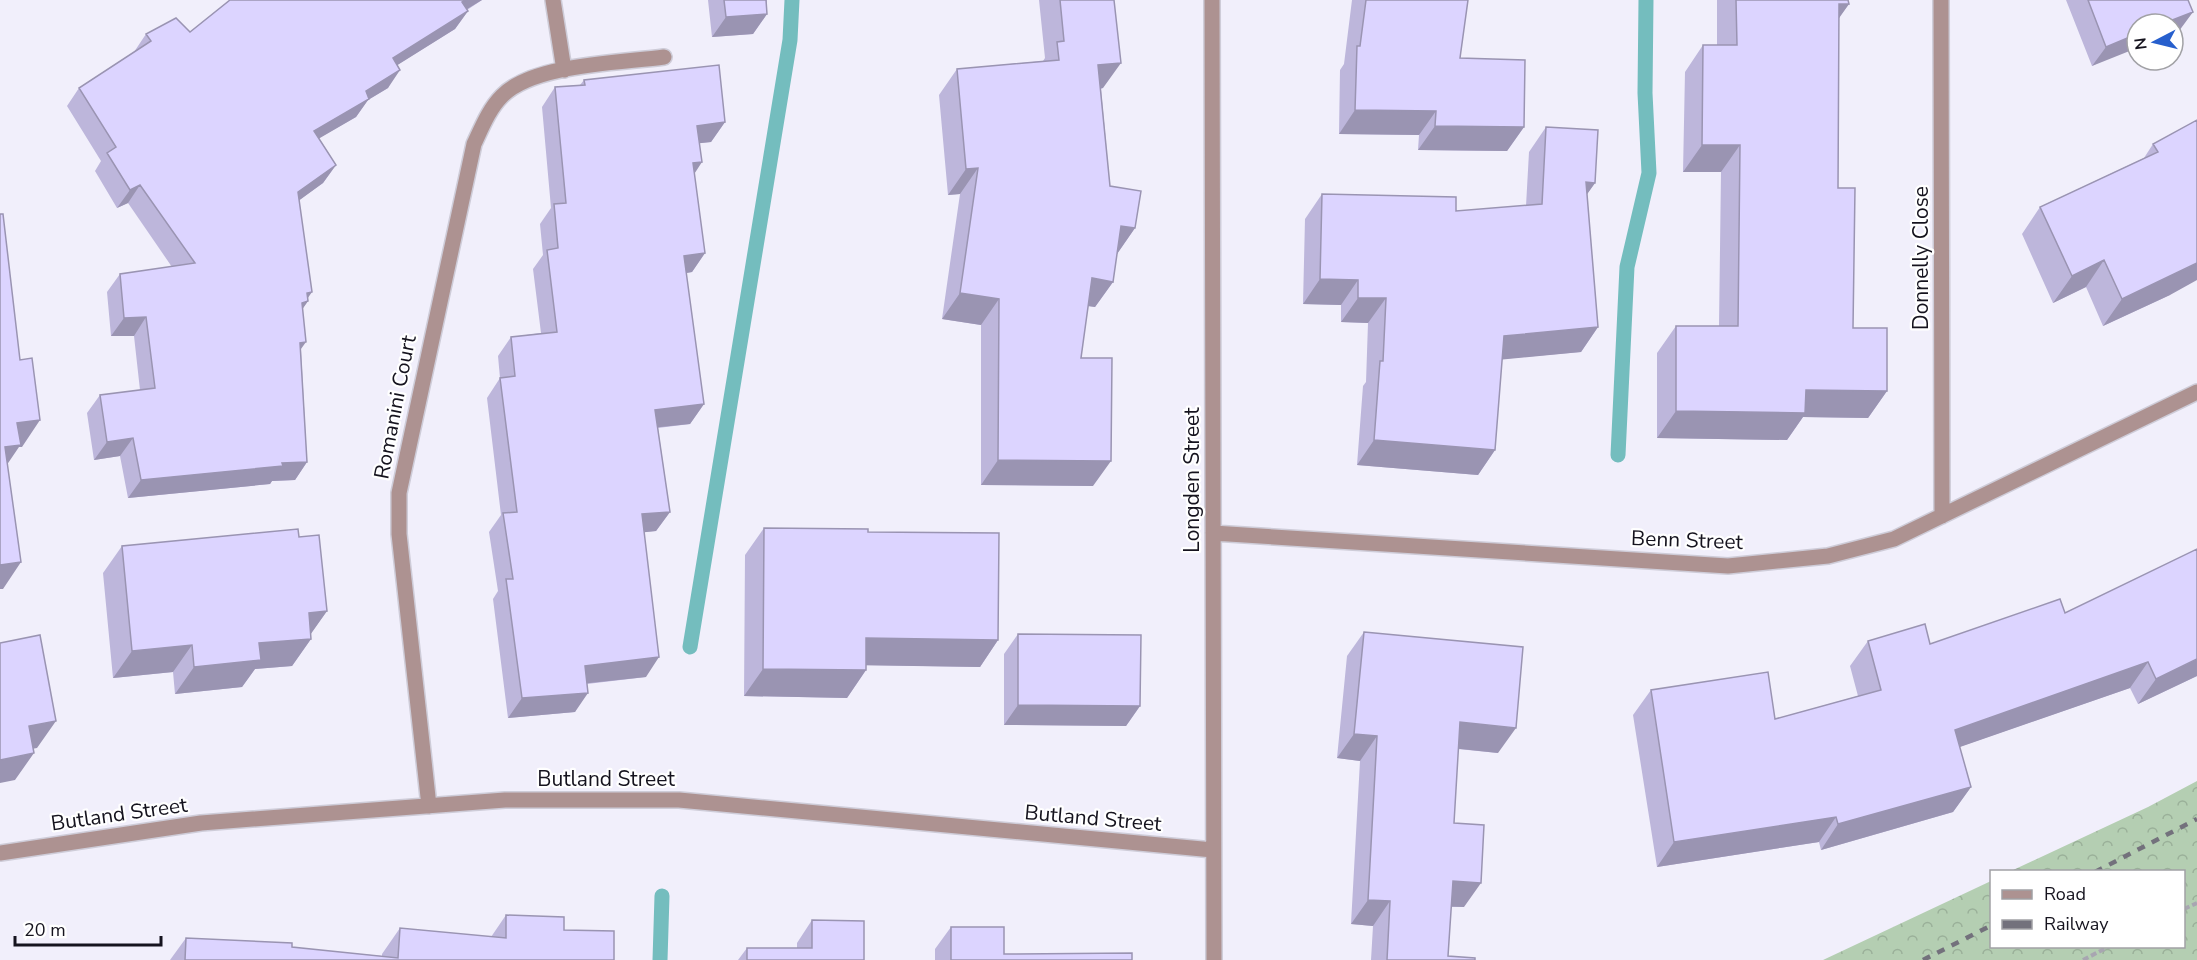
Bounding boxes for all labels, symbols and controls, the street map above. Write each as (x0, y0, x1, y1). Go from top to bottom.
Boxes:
north arrow (2125, 12, 2185, 72)
text: N (2129, 36, 2153, 51)
street label: Donnelly Close (1907, 186, 1935, 330)
street label: Romanini Court (367, 332, 423, 481)
street label: Longden Street (1178, 407, 1206, 553)
street label: Benn Street (1631, 524, 1744, 556)
street label: Butland Street (537, 765, 675, 793)
street label: Butland Street (49, 790, 190, 837)
street label: Butland Street (1023, 798, 1163, 838)
legend (1990, 870, 2185, 948)
text: Road (2044, 882, 2086, 906)
scale bar (15, 909, 160, 947)
text: Railway (2044, 912, 2109, 936)
text: 20 m (24, 918, 66, 942)

